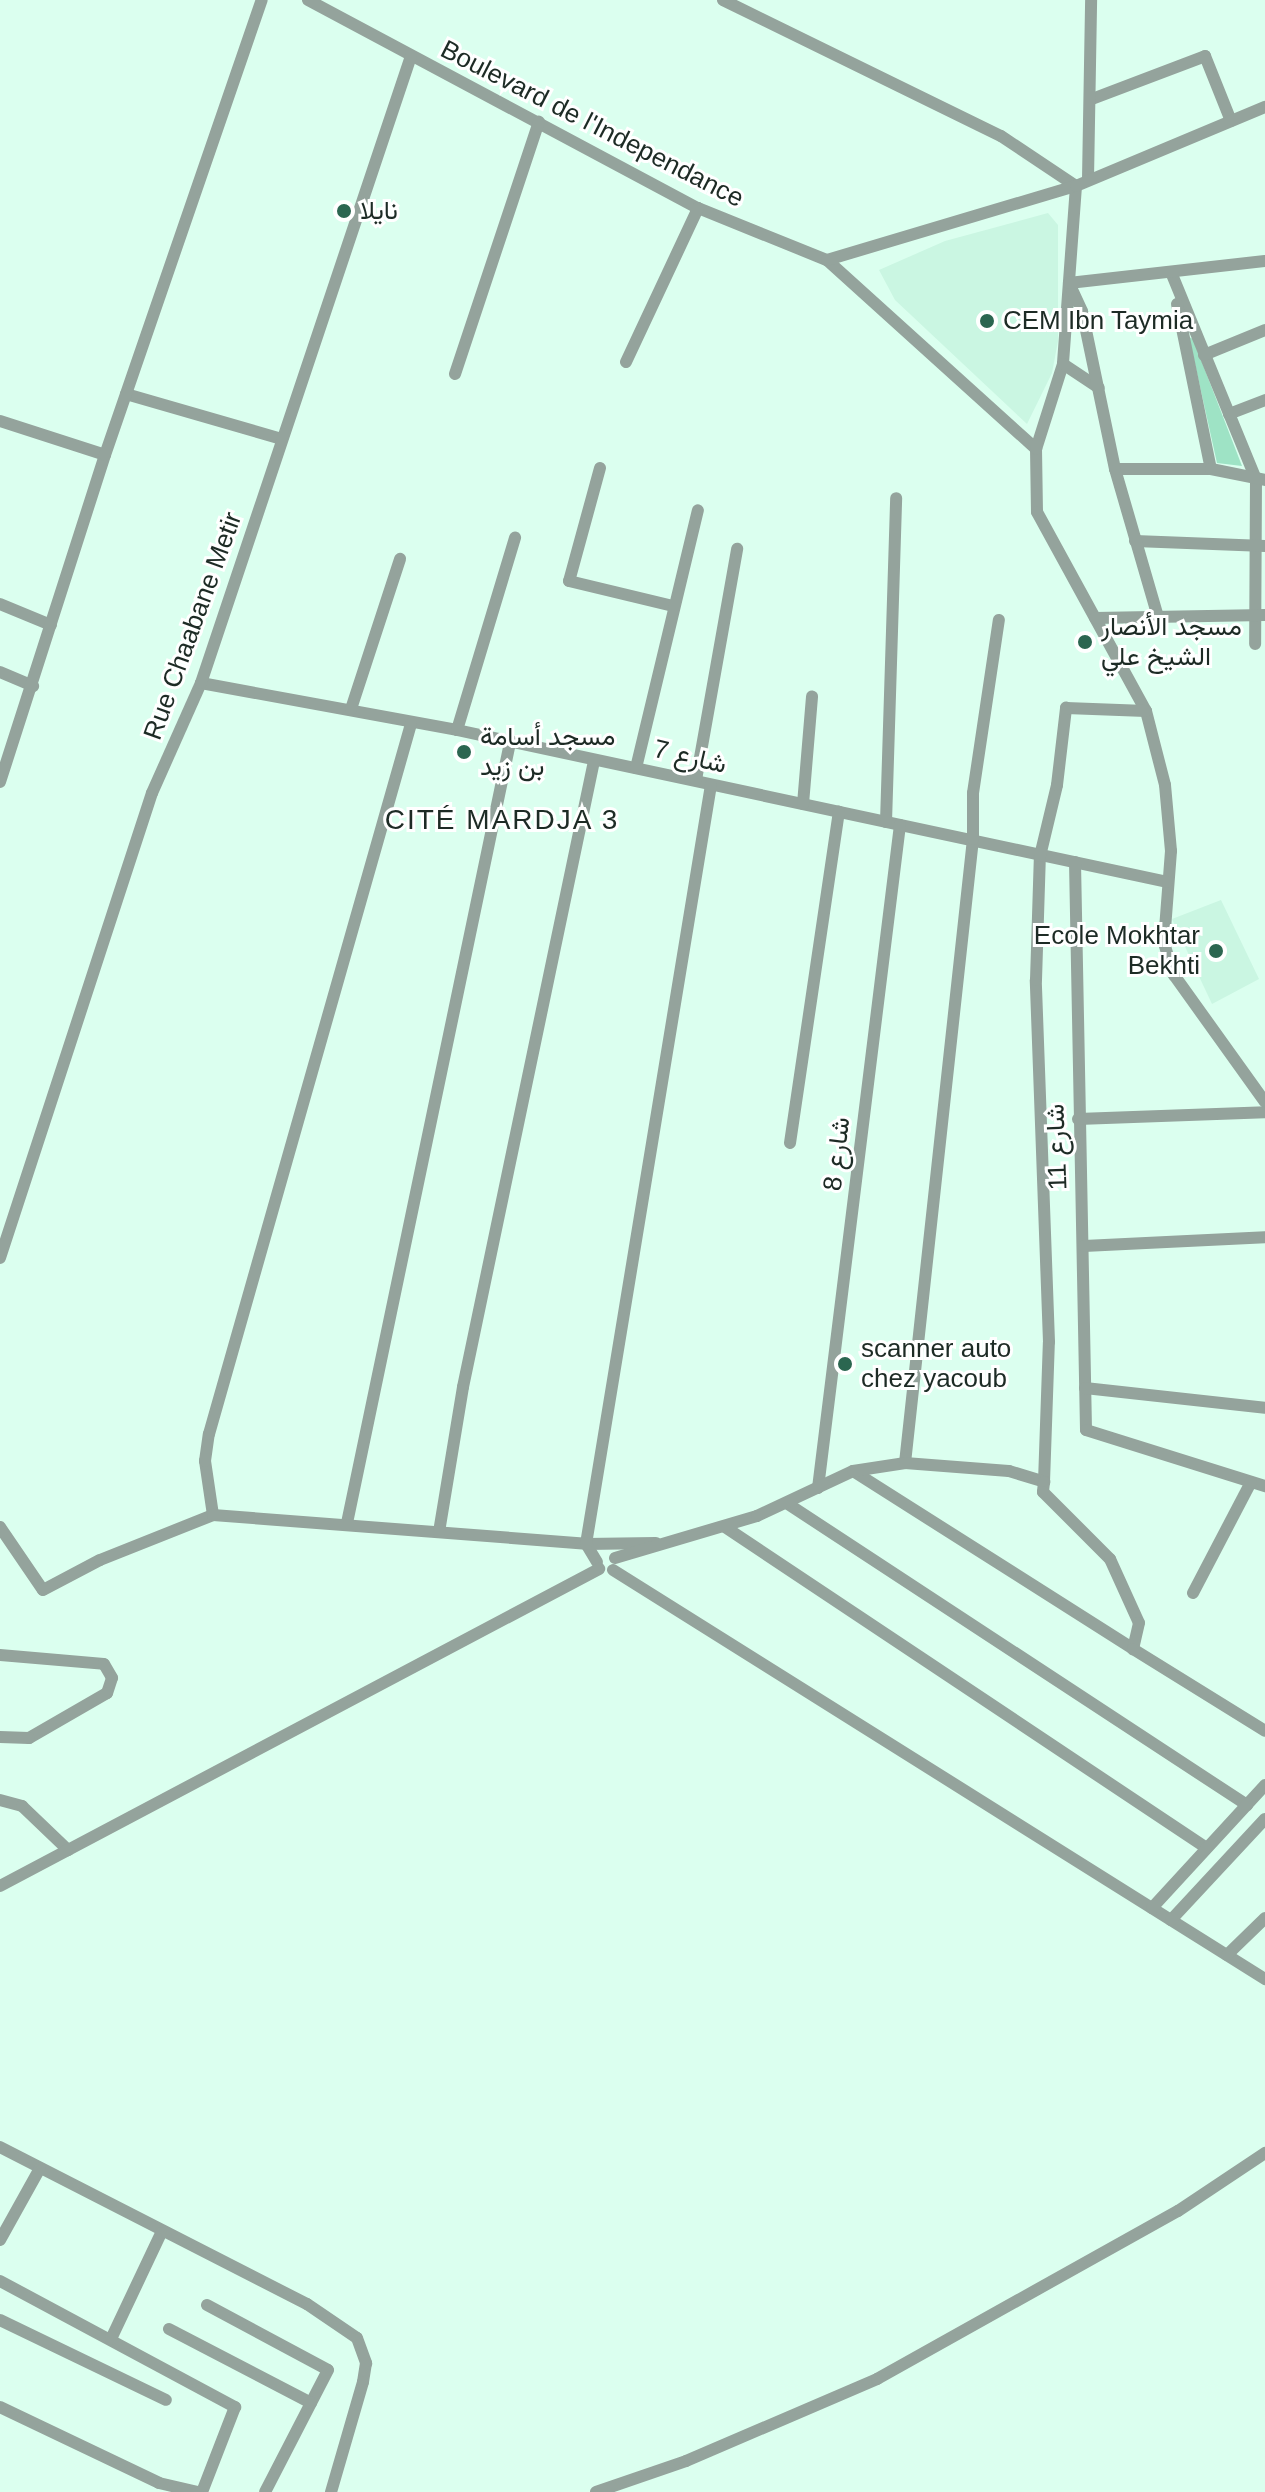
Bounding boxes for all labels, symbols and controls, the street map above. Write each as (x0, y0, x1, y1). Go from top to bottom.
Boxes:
street label: Boulevard de l'Independance (435, 34, 749, 214)
place label: نايلا (360, 195, 398, 227)
marker: نايلا (335, 202, 353, 220)
place label: CEM Ibn Taymia (1003, 305, 1194, 337)
marker: CEM Ibn Taymia (978, 312, 996, 330)
street label: Rue Chaabane Metir (137, 508, 249, 744)
place label: مسجد الأنصار الشيخ علي (1101, 611, 1242, 672)
marker: مسجد الأنصار الشيخ علي (1076, 633, 1094, 651)
place label: مسجد أسامة بن زيد (480, 721, 615, 782)
street label: شارع 7 (650, 733, 730, 781)
marker: مسجد أسامة بن زيد (455, 743, 473, 761)
district label: CITÉ MARDJA 3 (384, 803, 620, 837)
place label: Ecole Mokhtar Bekhti (1034, 920, 1200, 982)
marker: Ecole Mokhtar Bekhti (1207, 942, 1225, 960)
street label: شارع 11 (1040, 1103, 1074, 1191)
street label: شارع 8 (817, 1115, 857, 1193)
place label: scanner auto chez yacoub (861, 1333, 1011, 1394)
marker: scanner auto chez yacoub (836, 1355, 854, 1373)

